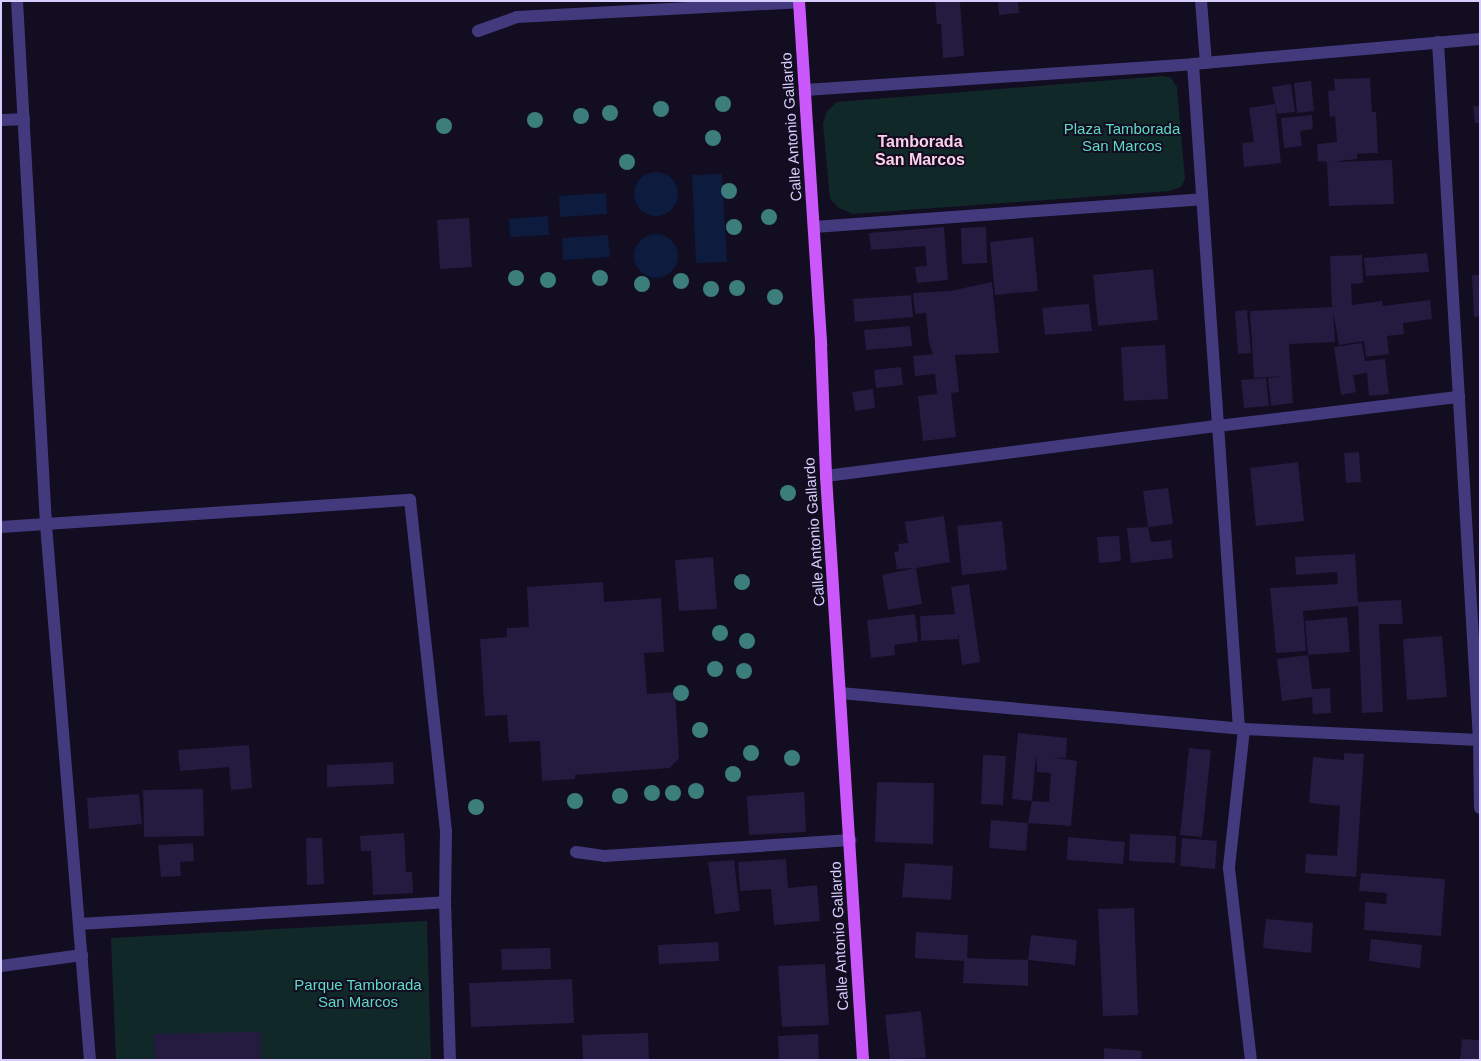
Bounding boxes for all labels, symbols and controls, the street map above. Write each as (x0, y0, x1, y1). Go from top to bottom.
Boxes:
street label: Calle Antonio Gallardo (777, 52, 805, 202)
park label: Plaza Tamborada San Marcos (1064, 119, 1180, 154)
district label: Tamborada San Marcos (875, 132, 965, 170)
street label: Calle Antonio Gallardo (800, 457, 828, 607)
street label: Calle Antonio Gallardo (826, 861, 852, 1011)
park label: Parque Tamborada San Marcos (294, 975, 422, 1010)

